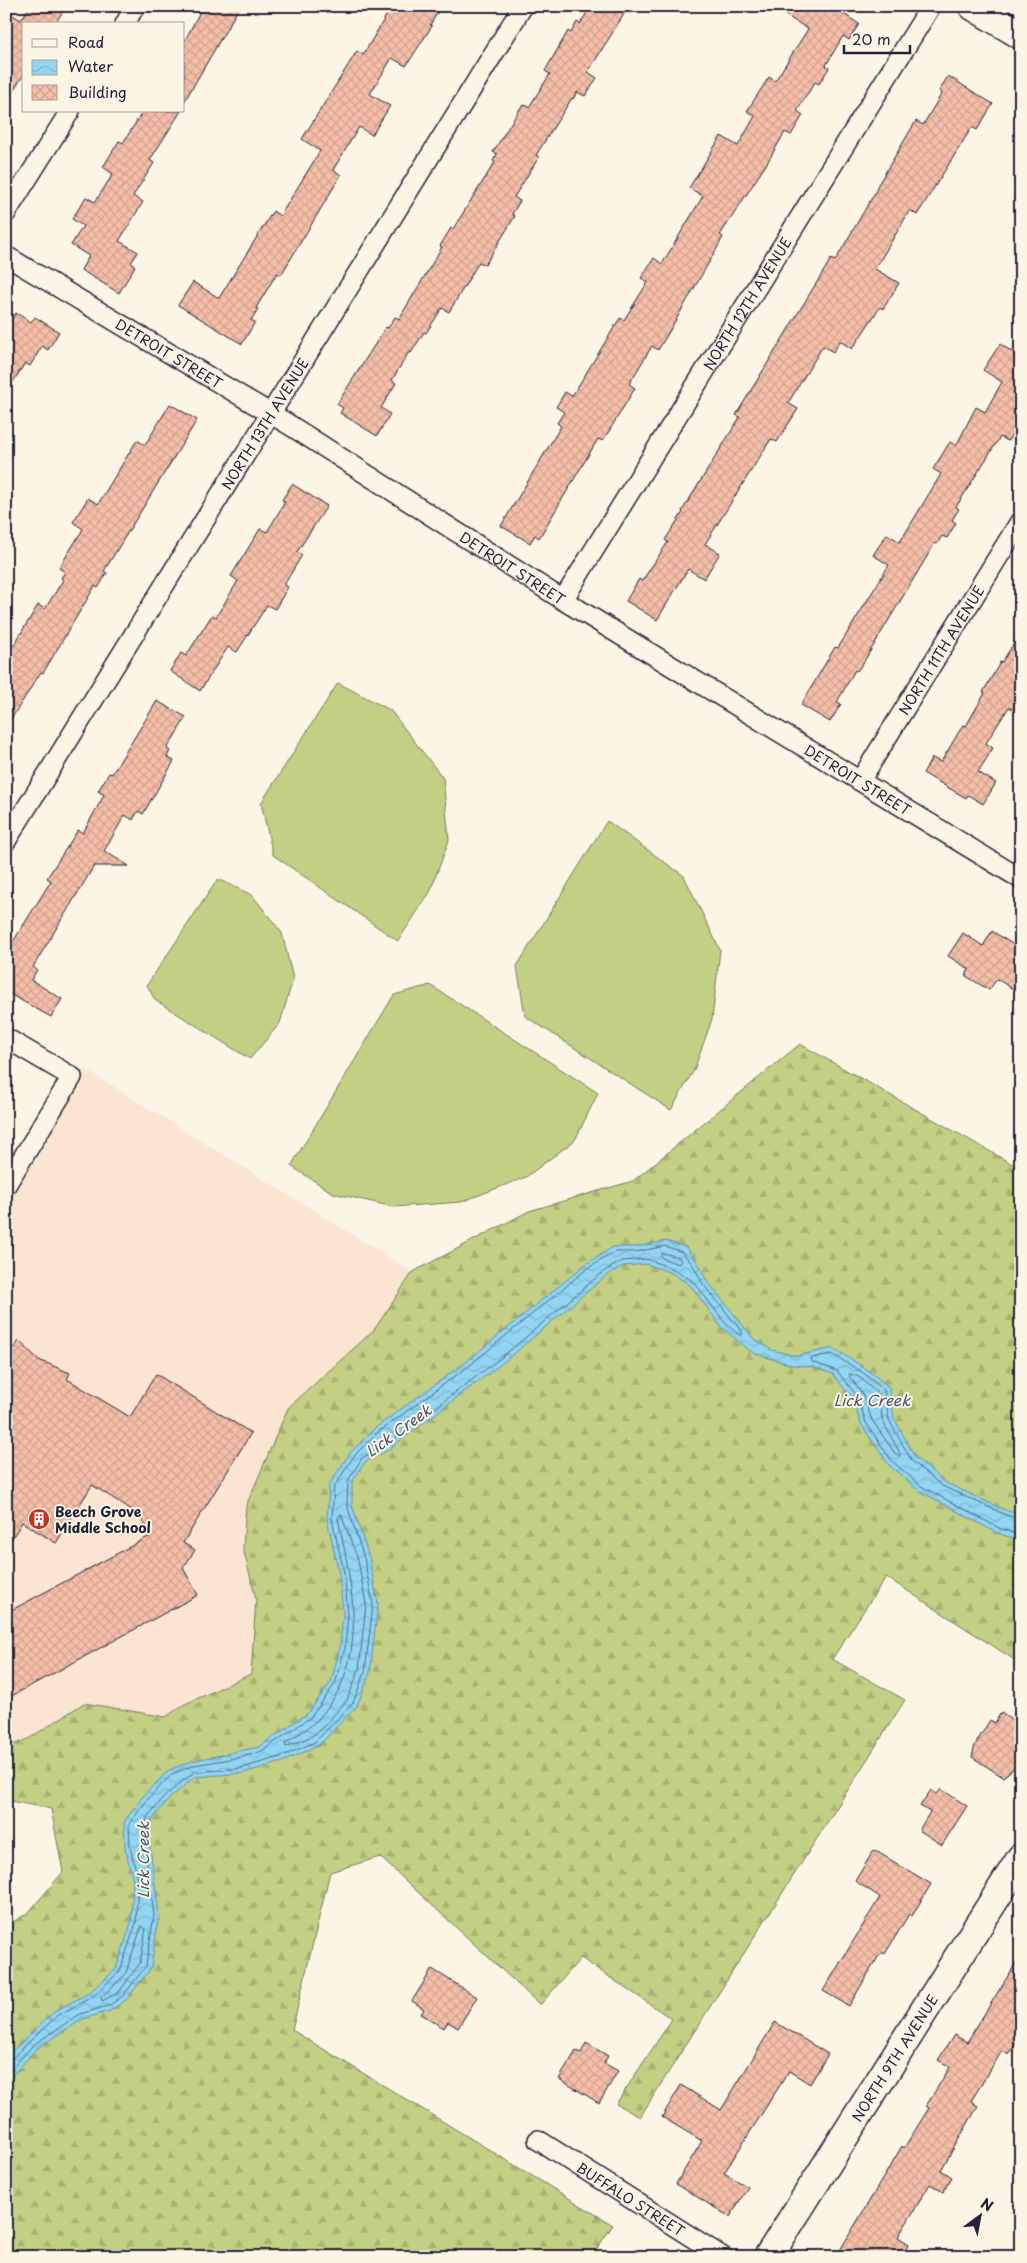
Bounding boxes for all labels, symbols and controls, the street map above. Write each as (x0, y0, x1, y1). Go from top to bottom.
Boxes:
legend (22, 22, 185, 112)
scale bar (844, 22, 911, 54)
text: 20 m (852, 27, 891, 50)
text: Road (68, 30, 104, 53)
text: Water (68, 54, 113, 77)
text: Building (68, 80, 127, 103)
street label: NORTH 12TH AVENUE (698, 233, 796, 374)
street label: DETROIT STREET (112, 313, 227, 394)
street label: NORTH 13TH AVENUE (216, 354, 313, 493)
street label: DETROIT STREET (456, 526, 570, 610)
street label: NORTH 11TH AVENUE (893, 581, 989, 719)
street label: DETROIT STREET (801, 739, 916, 820)
water label: Lick Creek (834, 1388, 911, 1411)
water label: Lick Creek (360, 1398, 436, 1462)
place label: Beech Grove Middle School (55, 1501, 151, 1538)
building icon: Beech Grove Middle School (27, 1507, 51, 1531)
water label: Lick Creek (131, 1821, 154, 1898)
street label: NORTH 9TH AVENUE (846, 1990, 943, 2125)
street label: BUFFALO STREET (573, 2157, 690, 2241)
north arrow (954, 2190, 1004, 2240)
text: N (977, 2193, 997, 2216)

